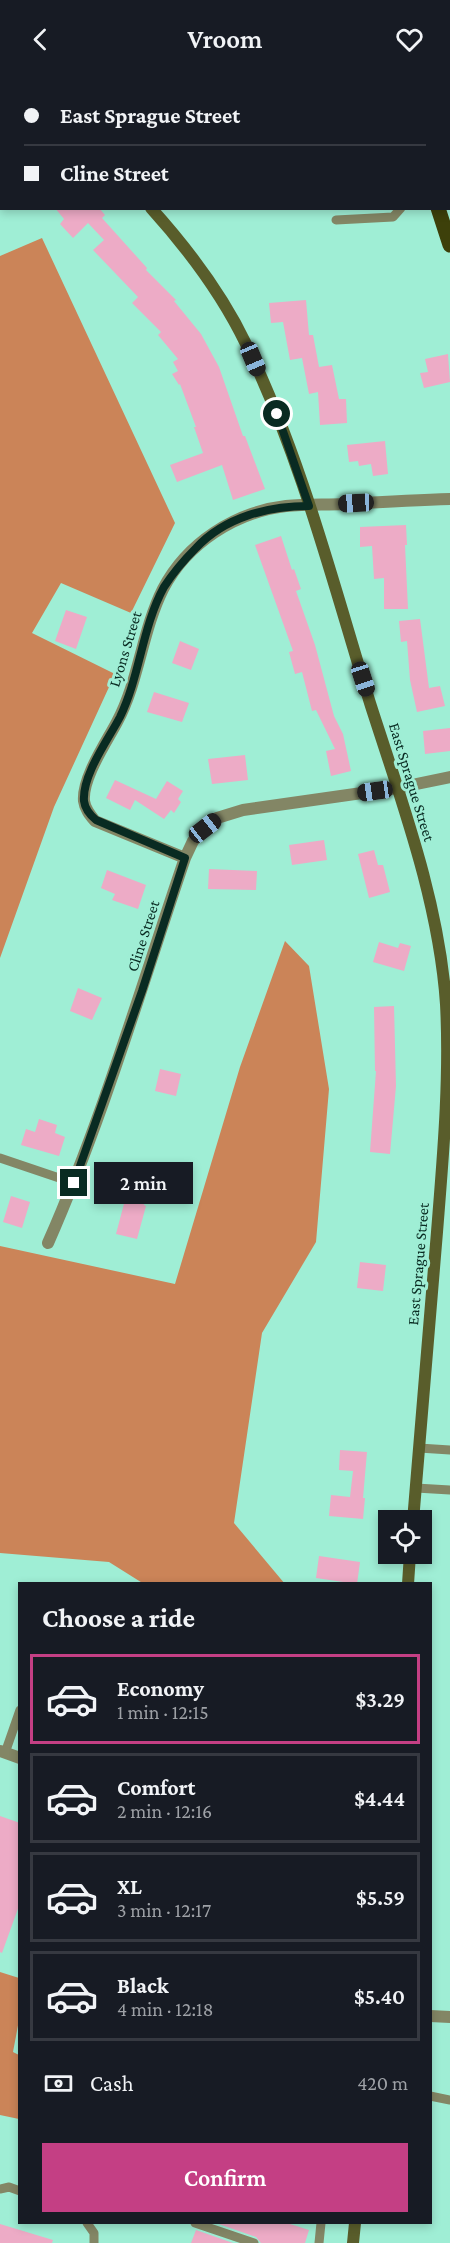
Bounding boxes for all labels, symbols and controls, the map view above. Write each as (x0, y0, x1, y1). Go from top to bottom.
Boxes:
icon: back (24, 23, 57, 56)
icon: heart (393, 23, 426, 56)
text: Vroom (187, 24, 263, 54)
text: East Sprague Street (60, 103, 240, 128)
text: Cline Street (60, 161, 169, 186)
car (238, 339, 268, 379)
route start (263, 400, 290, 427)
car (338, 493, 374, 513)
street label: Lyons Street (105, 608, 146, 689)
car (349, 659, 377, 699)
street label: East Sprague Street (385, 721, 438, 844)
car (356, 780, 394, 802)
car (185, 810, 225, 846)
street label: Cline Street (123, 898, 163, 974)
callout: 2 min (95, 1162, 194, 1204)
route end (60, 1169, 87, 1196)
text: 2 min (120, 1172, 167, 1194)
street label: East Sprague Street (404, 1201, 433, 1326)
map controls (378, 1510, 432, 1564)
button: locate (378, 1510, 432, 1564)
text: Choose a ride (42, 1603, 195, 1633)
icon: car (45, 1672, 99, 1726)
text: Economy (117, 1676, 204, 1701)
text: $3.29 (356, 1687, 405, 1712)
text: 1 min · 12:15 (117, 1701, 209, 1723)
icon: car (45, 1771, 99, 1825)
text: Comfort (117, 1775, 195, 1800)
text: $4.44 (354, 1786, 405, 1811)
text: 2 min · 12:16 (117, 1800, 212, 1822)
icon: car (45, 1870, 99, 1924)
text: XL (117, 1874, 142, 1899)
text: $5.59 (356, 1885, 405, 1910)
text: 3 min · 12:17 (117, 1899, 211, 1921)
icon: car (45, 1969, 99, 2023)
text: Black (117, 1973, 169, 1998)
text: $5.40 (354, 1984, 405, 2009)
text: 4 min · 12:18 (117, 1998, 213, 2020)
icon: cash (42, 2067, 75, 2100)
text: Cash (90, 2071, 134, 2096)
text: 420 m (357, 2072, 408, 2094)
button: Confirm (42, 2143, 408, 2212)

